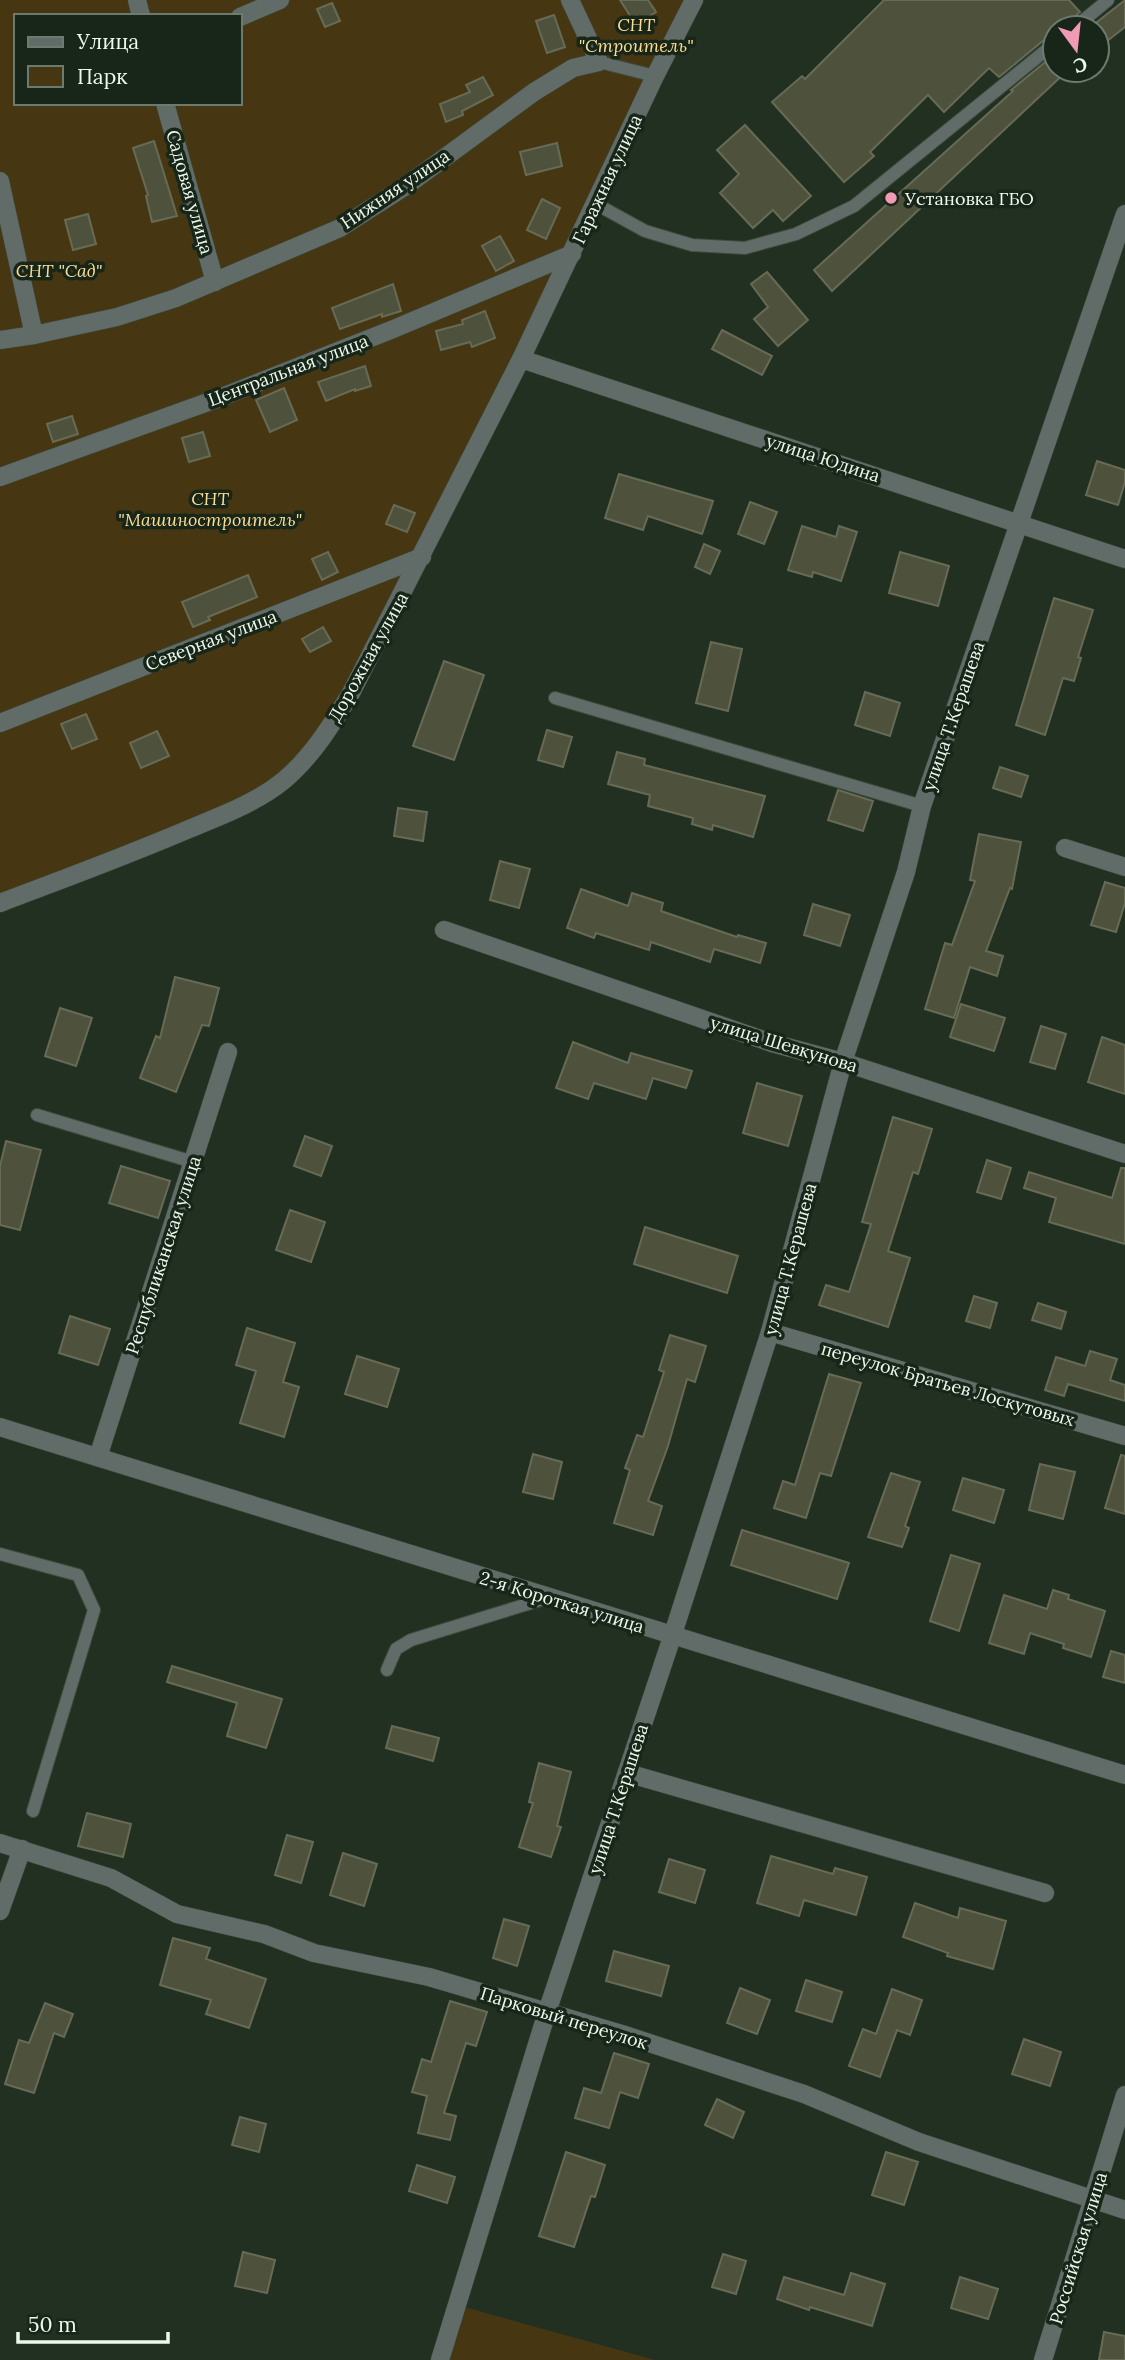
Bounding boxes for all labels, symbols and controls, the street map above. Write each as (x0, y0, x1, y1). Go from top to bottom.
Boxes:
park label: СНТ "Строитель" (579, 13, 693, 57)
legend (14, 14, 242, 105)
north arrow (1041, 14, 1111, 84)
text: Улица (76, 28, 139, 55)
text: С (1071, 52, 1090, 79)
text: Парк (77, 63, 128, 90)
street label: Гаражная улица (567, 111, 647, 247)
street label: Садовая улица (161, 127, 219, 257)
street label: Нижняя улица (336, 144, 454, 234)
place label: Установка ГБО (904, 187, 1034, 210)
marker: Установка ГБО (883, 190, 899, 206)
park label: СНТ "Сад" (16, 259, 102, 282)
street label: Центральная улица (205, 329, 371, 411)
street label: улица Юдина (763, 429, 883, 487)
park label: СНТ "Машиностроитель" (118, 487, 302, 531)
street label: Дорожная улица (323, 588, 413, 726)
street label: Северная улица (142, 604, 280, 676)
street label: улица Т.Керашева (917, 638, 989, 794)
street label: улица Шевкунова (708, 1011, 860, 1077)
street label: Республиканская улица (120, 1153, 206, 1357)
street label: улица Т.Керашева (759, 1180, 821, 1338)
street label: переулок Братьев Лоскутовых (819, 1337, 1078, 1431)
street label: 2-я Короткая улица (477, 1566, 647, 1638)
street label: улица Т.Керашева (583, 1721, 653, 1877)
street label: Парковый переулок (477, 1982, 651, 2055)
street label: Российская улица (1044, 2169, 1112, 2327)
scale bar (18, 2300, 168, 2344)
text: 50 m (28, 2311, 77, 2338)

